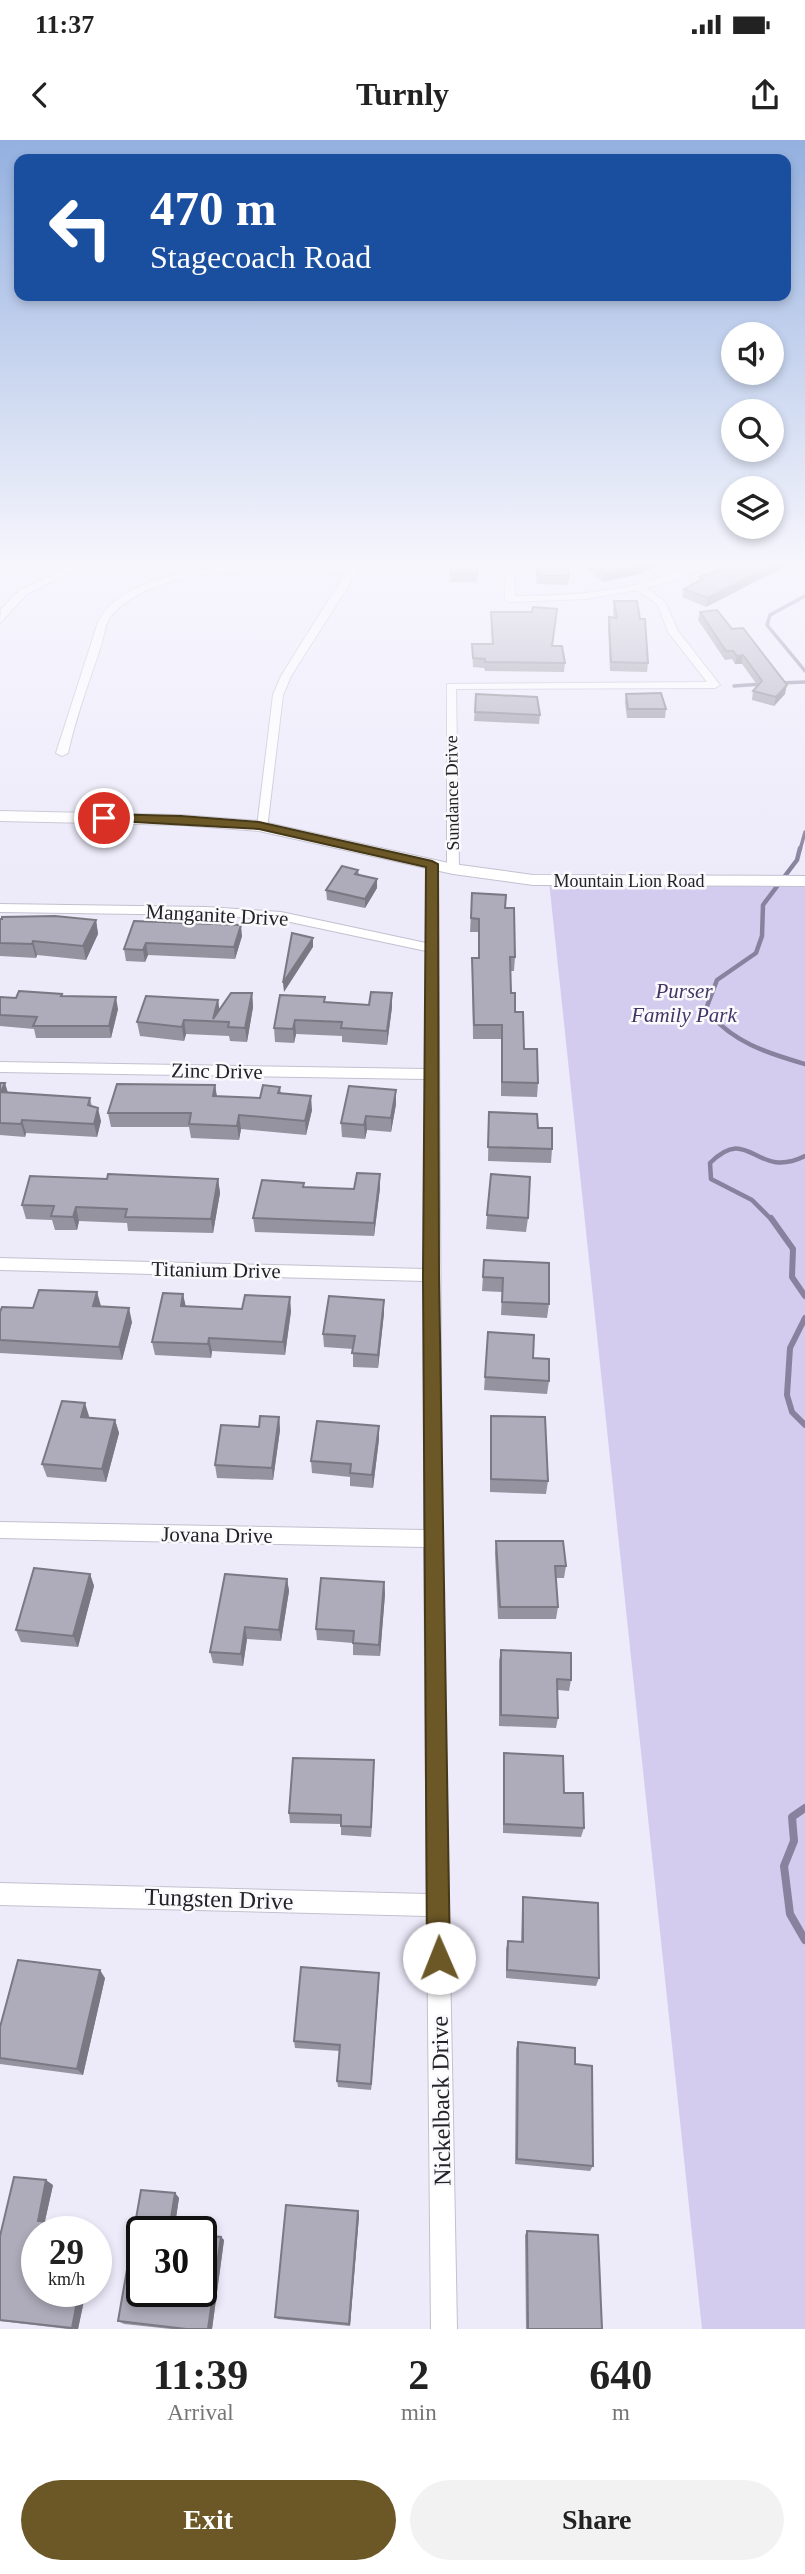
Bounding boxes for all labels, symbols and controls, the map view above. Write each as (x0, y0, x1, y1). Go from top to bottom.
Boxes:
text: 11:37 (35, 10, 94, 39)
icon: back (21, 76, 59, 114)
text: Turnly (356, 76, 449, 112)
icon: share (746, 76, 784, 114)
text: 470 m (150, 181, 277, 236)
icon: left (35, 182, 126, 273)
text: Stagecoach Road (150, 239, 371, 275)
map controls (721, 322, 784, 539)
button: sound (721, 322, 784, 385)
button: search (721, 399, 784, 462)
button: layers (721, 476, 784, 539)
street label: Sundance Drive (441, 735, 463, 851)
pin (74, 788, 134, 848)
icon: arrive (85, 799, 123, 837)
street label: Mountain Lion Road (554, 871, 705, 891)
street label: Manganite Drive (145, 899, 289, 931)
park label: Purser Family Park (630, 979, 737, 1027)
street label: Zinc Drive (171, 1058, 263, 1084)
street label: Titanium Drive (151, 1257, 281, 1283)
street label: Jovana Drive (161, 1522, 273, 1548)
street label: Tungsten Drive (144, 1883, 294, 1915)
position arrow (402, 1921, 476, 1995)
street label: Nickelback Drive (427, 2016, 455, 2186)
speed limit sign: 30 (126, 2216, 217, 2307)
text: 29 (49, 2233, 84, 2272)
text: km/h (48, 2269, 85, 2289)
text: 11:39 (153, 2352, 248, 2398)
text: 2 (408, 2352, 429, 2398)
text: 640 (589, 2352, 652, 2398)
text: Arrival (167, 2400, 234, 2425)
text: min (401, 2400, 437, 2425)
text: m (612, 2400, 630, 2425)
button: Exit (21, 2480, 396, 2560)
button: Share (410, 2480, 784, 2560)

